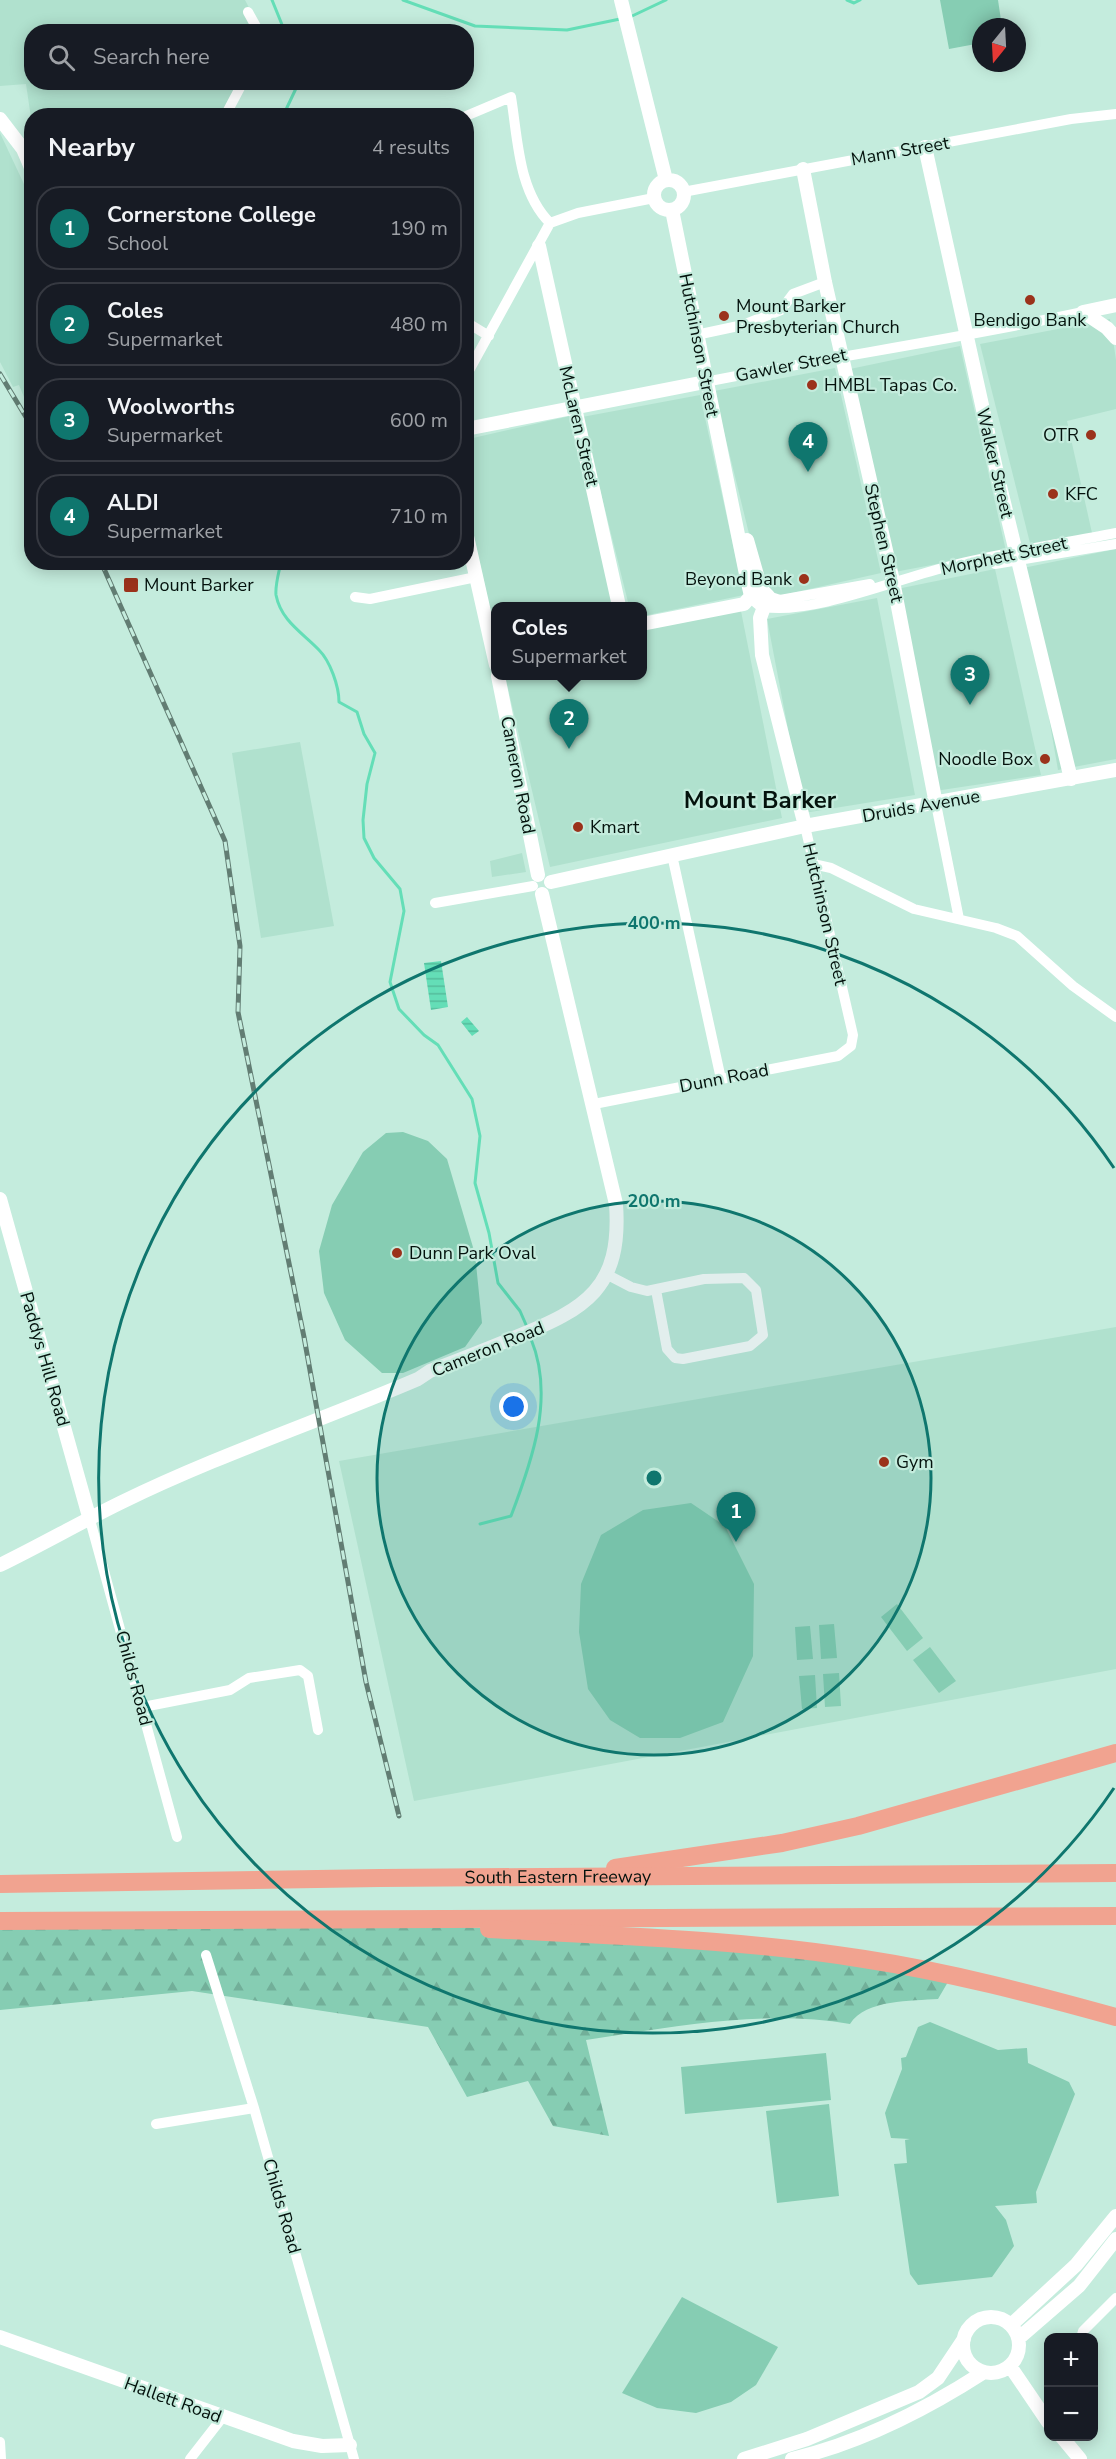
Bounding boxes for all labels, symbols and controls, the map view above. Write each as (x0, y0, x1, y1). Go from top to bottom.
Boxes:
north arrow (972, 18, 1026, 72)
search box (24, 24, 474, 90)
icon: search (45, 41, 78, 74)
text: Search here (93, 42, 210, 72)
text: Nearby (48, 130, 135, 165)
street label: Mann Street (849, 130, 952, 171)
text: 4 results (372, 134, 450, 161)
text: Cornerstone College (107, 200, 316, 230)
text: 1 (64, 215, 76, 242)
text: 190 m (390, 215, 448, 242)
text: School (107, 230, 168, 257)
street label: Hutchinson Street (673, 271, 725, 419)
marker: Bendigo Bank (1023, 293, 1037, 307)
place label: Mount Barker Presbyterian Church (736, 294, 900, 339)
text: Coles (107, 296, 163, 326)
place label: Bendigo Bank (974, 308, 1087, 332)
marker: Mount Barker Presbyterian Church (717, 309, 731, 323)
text: 2 (64, 311, 76, 338)
text: 480 m (390, 311, 448, 338)
text: Supermarket (107, 326, 222, 353)
street label: Gawler Street (733, 342, 849, 388)
street label: McLaren Street (553, 363, 605, 489)
place label: HMBL Tapas Co. (824, 373, 957, 397)
marker: HMBL Tapas Co. (805, 378, 819, 392)
text: Woolworths (107, 392, 235, 422)
street label: Walker Street (971, 406, 1019, 521)
text: 3 (64, 407, 76, 434)
text: 600 m (390, 407, 448, 434)
text: Supermarket (107, 422, 222, 449)
pin: 4 (788, 422, 828, 472)
place label: OTR (1043, 423, 1079, 447)
marker: OTR (1084, 428, 1098, 442)
street label: Stephen Street (859, 481, 909, 605)
place label: KFC (1065, 482, 1098, 506)
marker: KFC (1046, 487, 1060, 501)
text: ALDI (107, 488, 159, 518)
text: 4 (64, 503, 76, 530)
text: 710 m (390, 503, 448, 530)
text: Supermarket (107, 518, 222, 545)
street label: Morphett Street (939, 531, 1070, 581)
place label: Beyond Bank (685, 567, 793, 591)
marker: Beyond Bank (797, 572, 811, 586)
place label: Mount Barker (144, 573, 254, 597)
marker: Mount Barker (122, 576, 140, 594)
popup (491, 602, 647, 680)
text: Coles (511, 613, 568, 643)
text: Supermarket (511, 643, 627, 670)
pin: 3 (950, 656, 990, 705)
pin: 2 (550, 700, 588, 749)
street label: Cameron Road (495, 714, 541, 836)
place label: Noodle Box (938, 747, 1034, 771)
marker: Noodle Box (1038, 752, 1052, 766)
district label: Mount Barker (684, 784, 837, 816)
street label: Druids Avenue (860, 784, 982, 828)
place label: Kmart (590, 815, 640, 839)
marker: Kmart (571, 820, 585, 834)
street label: Hutchinson Street (797, 840, 853, 988)
text: 400 m (627, 911, 681, 935)
street label: Dunn Road (677, 1058, 771, 1098)
text: 200 m (627, 1189, 681, 1213)
place label: Dunn Park Oval (409, 1241, 537, 1265)
marker: Dunn Park Oval (390, 1246, 404, 1260)
street label: Paddys Hill Road (14, 1289, 76, 1429)
street label: Cameron Road (428, 1316, 548, 1382)
your location (499, 1392, 528, 1421)
place label: Gym (896, 1450, 934, 1474)
marker: Gym (877, 1455, 891, 1469)
centre of rings (644, 1468, 664, 1488)
pin: 1 (716, 1492, 756, 1542)
street label: Childs Road (110, 1628, 158, 1728)
street label: South Eastern Freeway (464, 1864, 652, 1889)
street label: Childs Road (257, 2156, 307, 2256)
map controls (1044, 2333, 1098, 2441)
button: + (1044, 2333, 1098, 2387)
street label: Hallett Road (121, 2371, 225, 2429)
button: − (1044, 2387, 1098, 2441)

